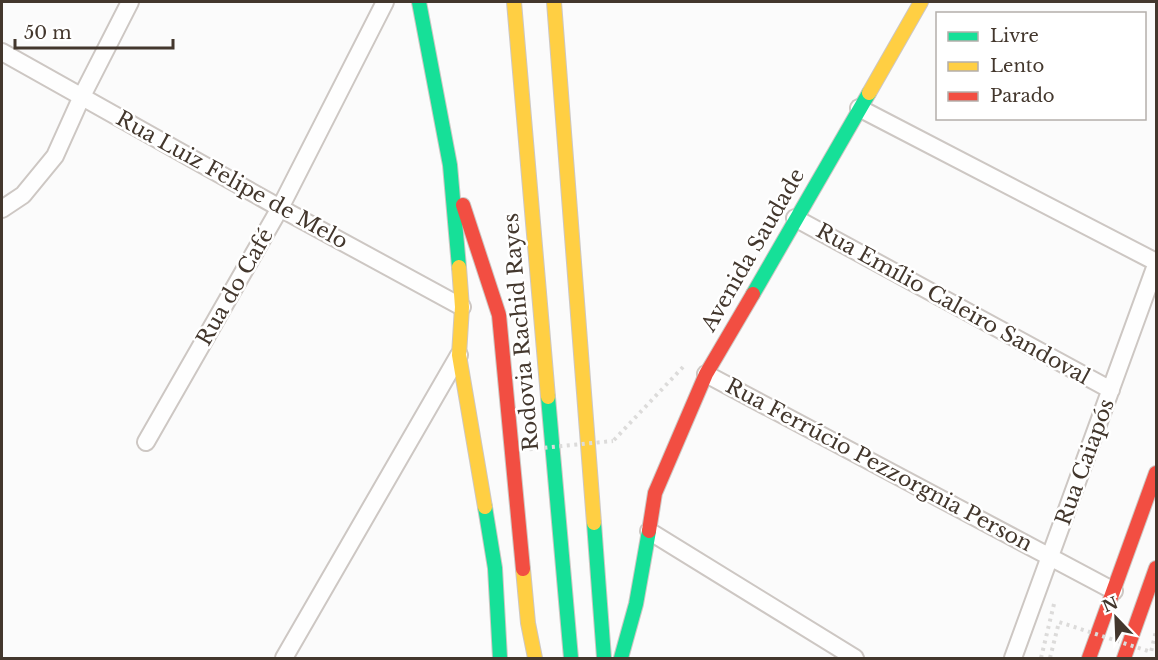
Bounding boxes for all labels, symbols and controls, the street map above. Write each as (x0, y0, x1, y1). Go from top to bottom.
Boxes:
scale bar (15, 12, 172, 50)
legend (936, 12, 1146, 120)
text: 50 m (24, 22, 72, 44)
text: Livre (990, 25, 1039, 47)
text: Lento (990, 55, 1044, 77)
text: Parado (990, 85, 1055, 107)
street label: Rua Luiz Felipe de Melo (112, 105, 352, 255)
street label: Avenida Saudade (695, 164, 810, 337)
street label: Rodovia Rachid Rayes (498, 212, 544, 452)
street label: Rua Emílio Caleiro Sandoval (812, 218, 1095, 390)
street label: Rua do Café (191, 224, 279, 350)
street label: Rua Ferrúcio Pezzorgnia Person (721, 373, 1037, 557)
street label: Rua Caiapós (1050, 395, 1120, 529)
north arrow (1086, 588, 1146, 648)
text: N (1099, 592, 1121, 616)

